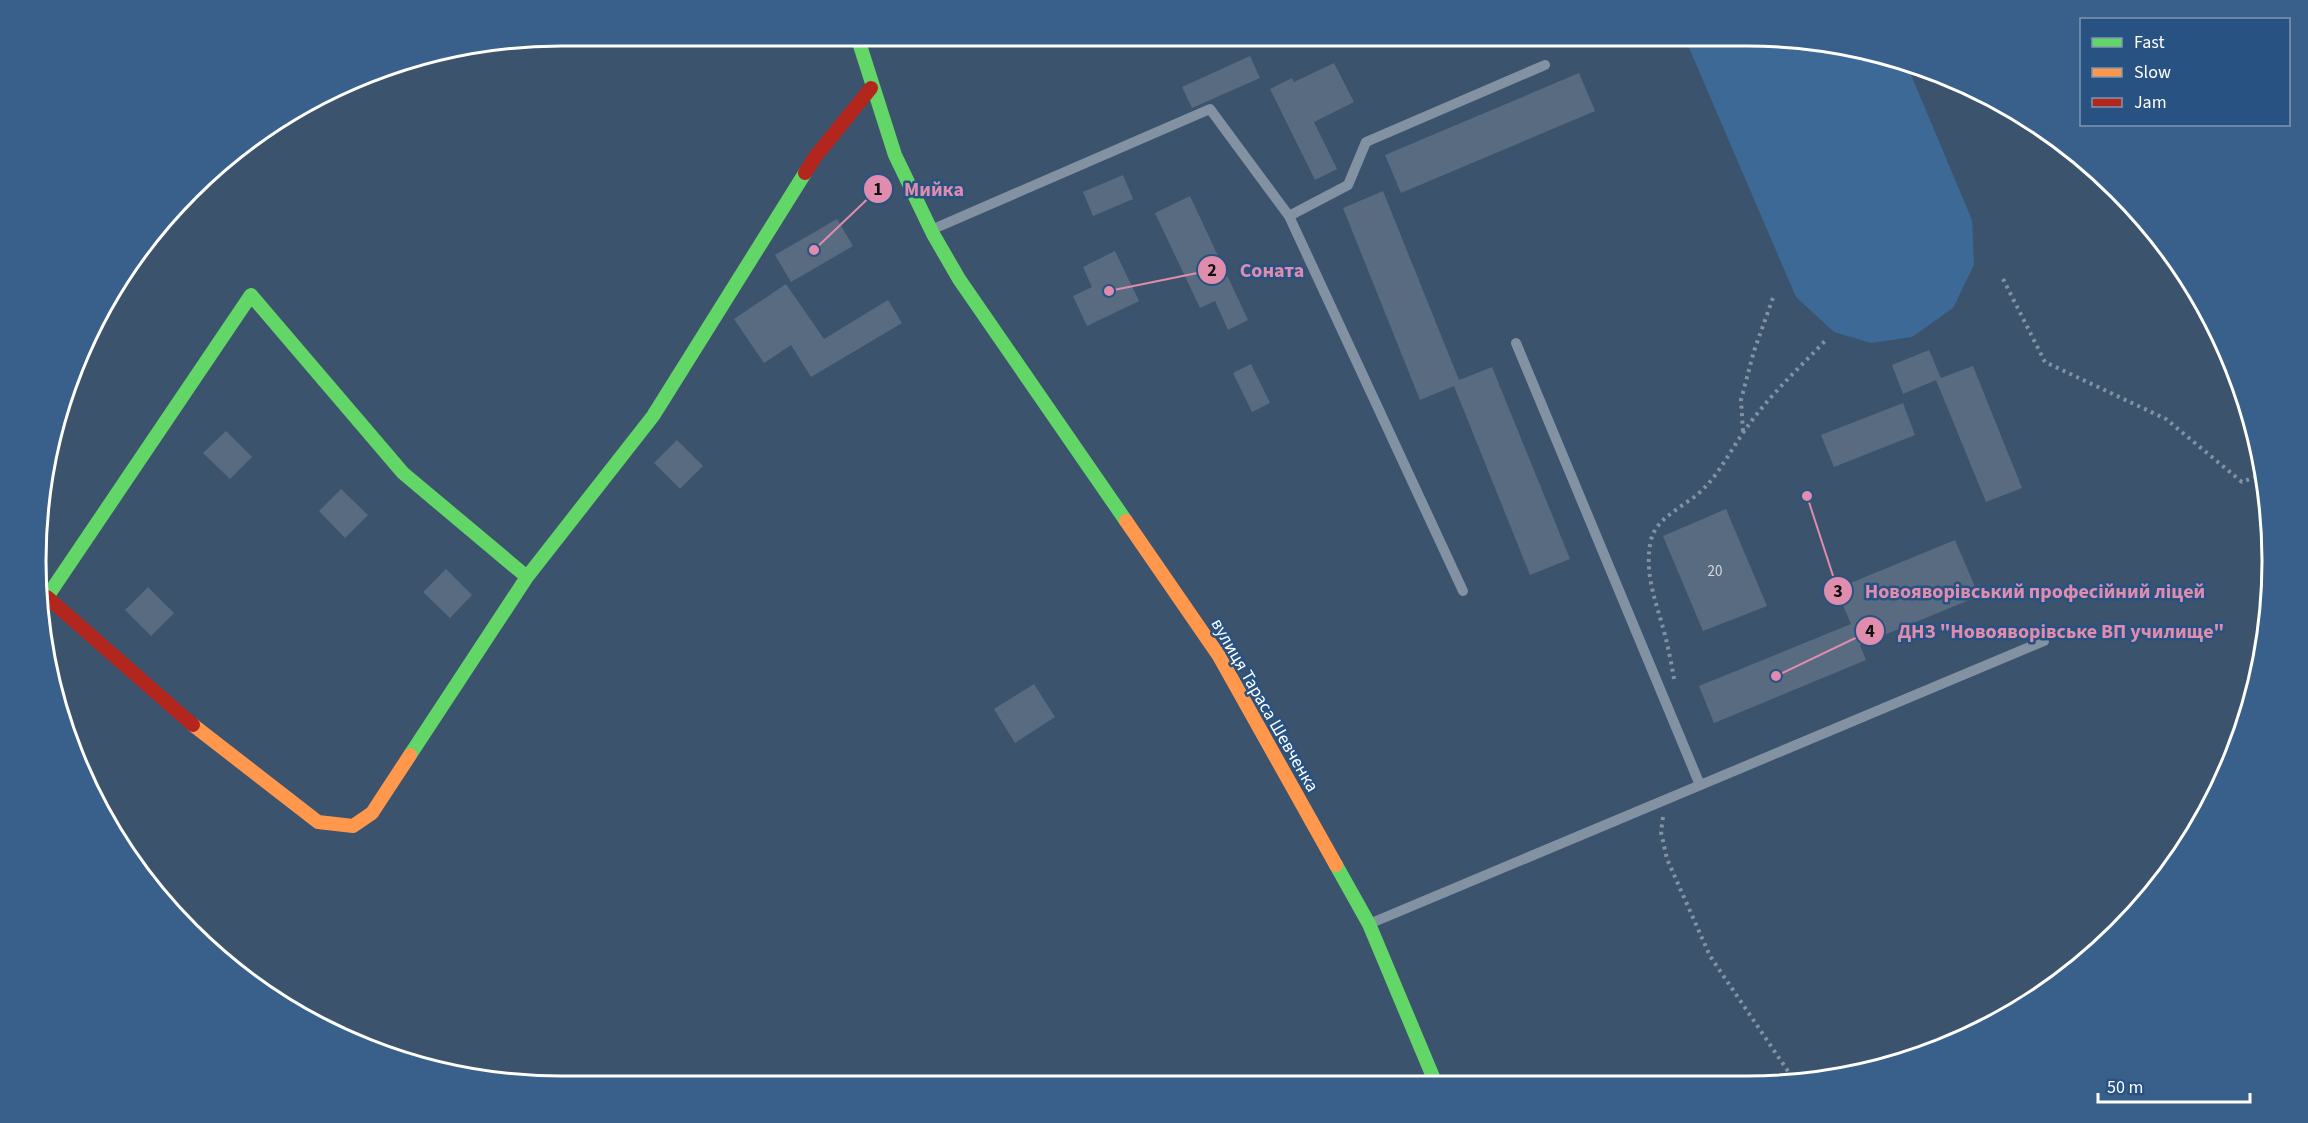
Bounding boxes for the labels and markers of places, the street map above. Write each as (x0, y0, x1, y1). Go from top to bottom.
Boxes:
callout: Мийка (863, 170, 976, 208)
callout: Соната (1197, 251, 1316, 289)
callout: Новояворівський професійний ліцей (1823, 572, 2218, 610)
callout: ДНЗ "Новояворівське ВП училище" (1855, 612, 2236, 650)

